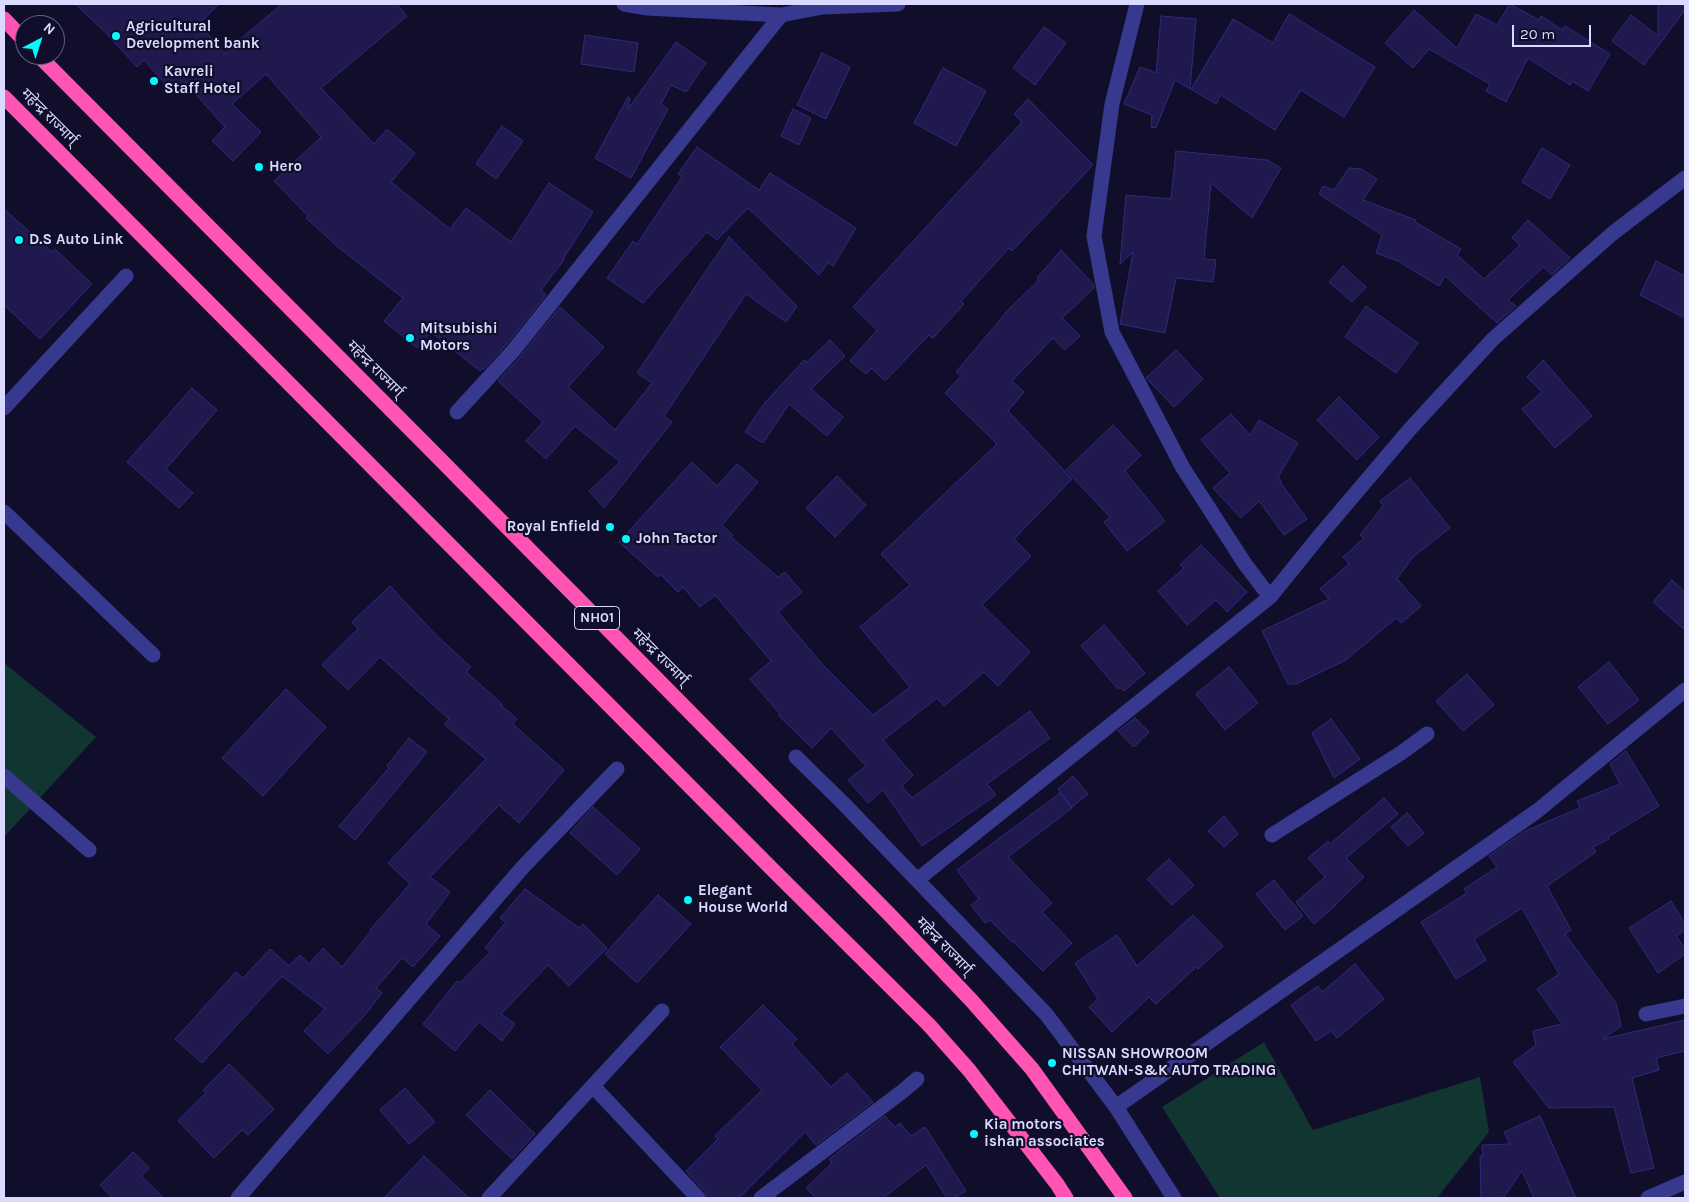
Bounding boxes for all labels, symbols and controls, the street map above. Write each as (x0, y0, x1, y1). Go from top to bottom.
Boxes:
north arrow (15, 15, 65, 65)
scale bar (1514, 15, 1593, 47)
place label: Agricultural Development bank (126, 18, 260, 53)
text: N (40, 19, 59, 39)
text: 20 m (1520, 25, 1555, 43)
marker: Agricultural Development bank (110, 30, 122, 42)
place label: Kavreli Staff Hotel (164, 63, 241, 98)
marker: Kavreli Staff Hotel (148, 75, 160, 87)
street label: महेन्द्र राज्मार्ग् (17, 85, 81, 149)
place label: Hero (269, 158, 302, 176)
marker: Hero (253, 161, 265, 173)
place label: D.S Auto Link (29, 231, 123, 249)
marker: D.S Auto Link (13, 234, 25, 246)
place label: Mitsubishi Motors (420, 320, 498, 355)
marker: Mitsubishi Motors (404, 332, 416, 344)
street label: महेन्द्र राज्मार्ग् (343, 337, 407, 401)
place label: Royal Enfield (507, 518, 600, 536)
marker: Royal Enfield (604, 521, 616, 533)
place label: John Tactor (636, 530, 717, 548)
marker: John Tactor (620, 533, 632, 545)
road number: NH01 (574, 606, 620, 630)
street label: महेन्द्र राज्मार्ग् (628, 625, 692, 689)
place label: Elegant House World (698, 882, 788, 917)
marker: Elegant House World (682, 894, 694, 906)
street label: महेन्द्र राज्मार्ग् (912, 913, 976, 979)
place label: NISSAN SHOWROOM CHITWAN-S&K AUTO TRADING (1062, 1045, 1276, 1080)
marker: NISSAN SHOWROOM CHITWAN-S&K AUTO TRADING (1046, 1057, 1058, 1069)
place label: Kia motors ishan associates (984, 1116, 1105, 1151)
marker: Kia motors ishan associates (968, 1128, 980, 1140)

